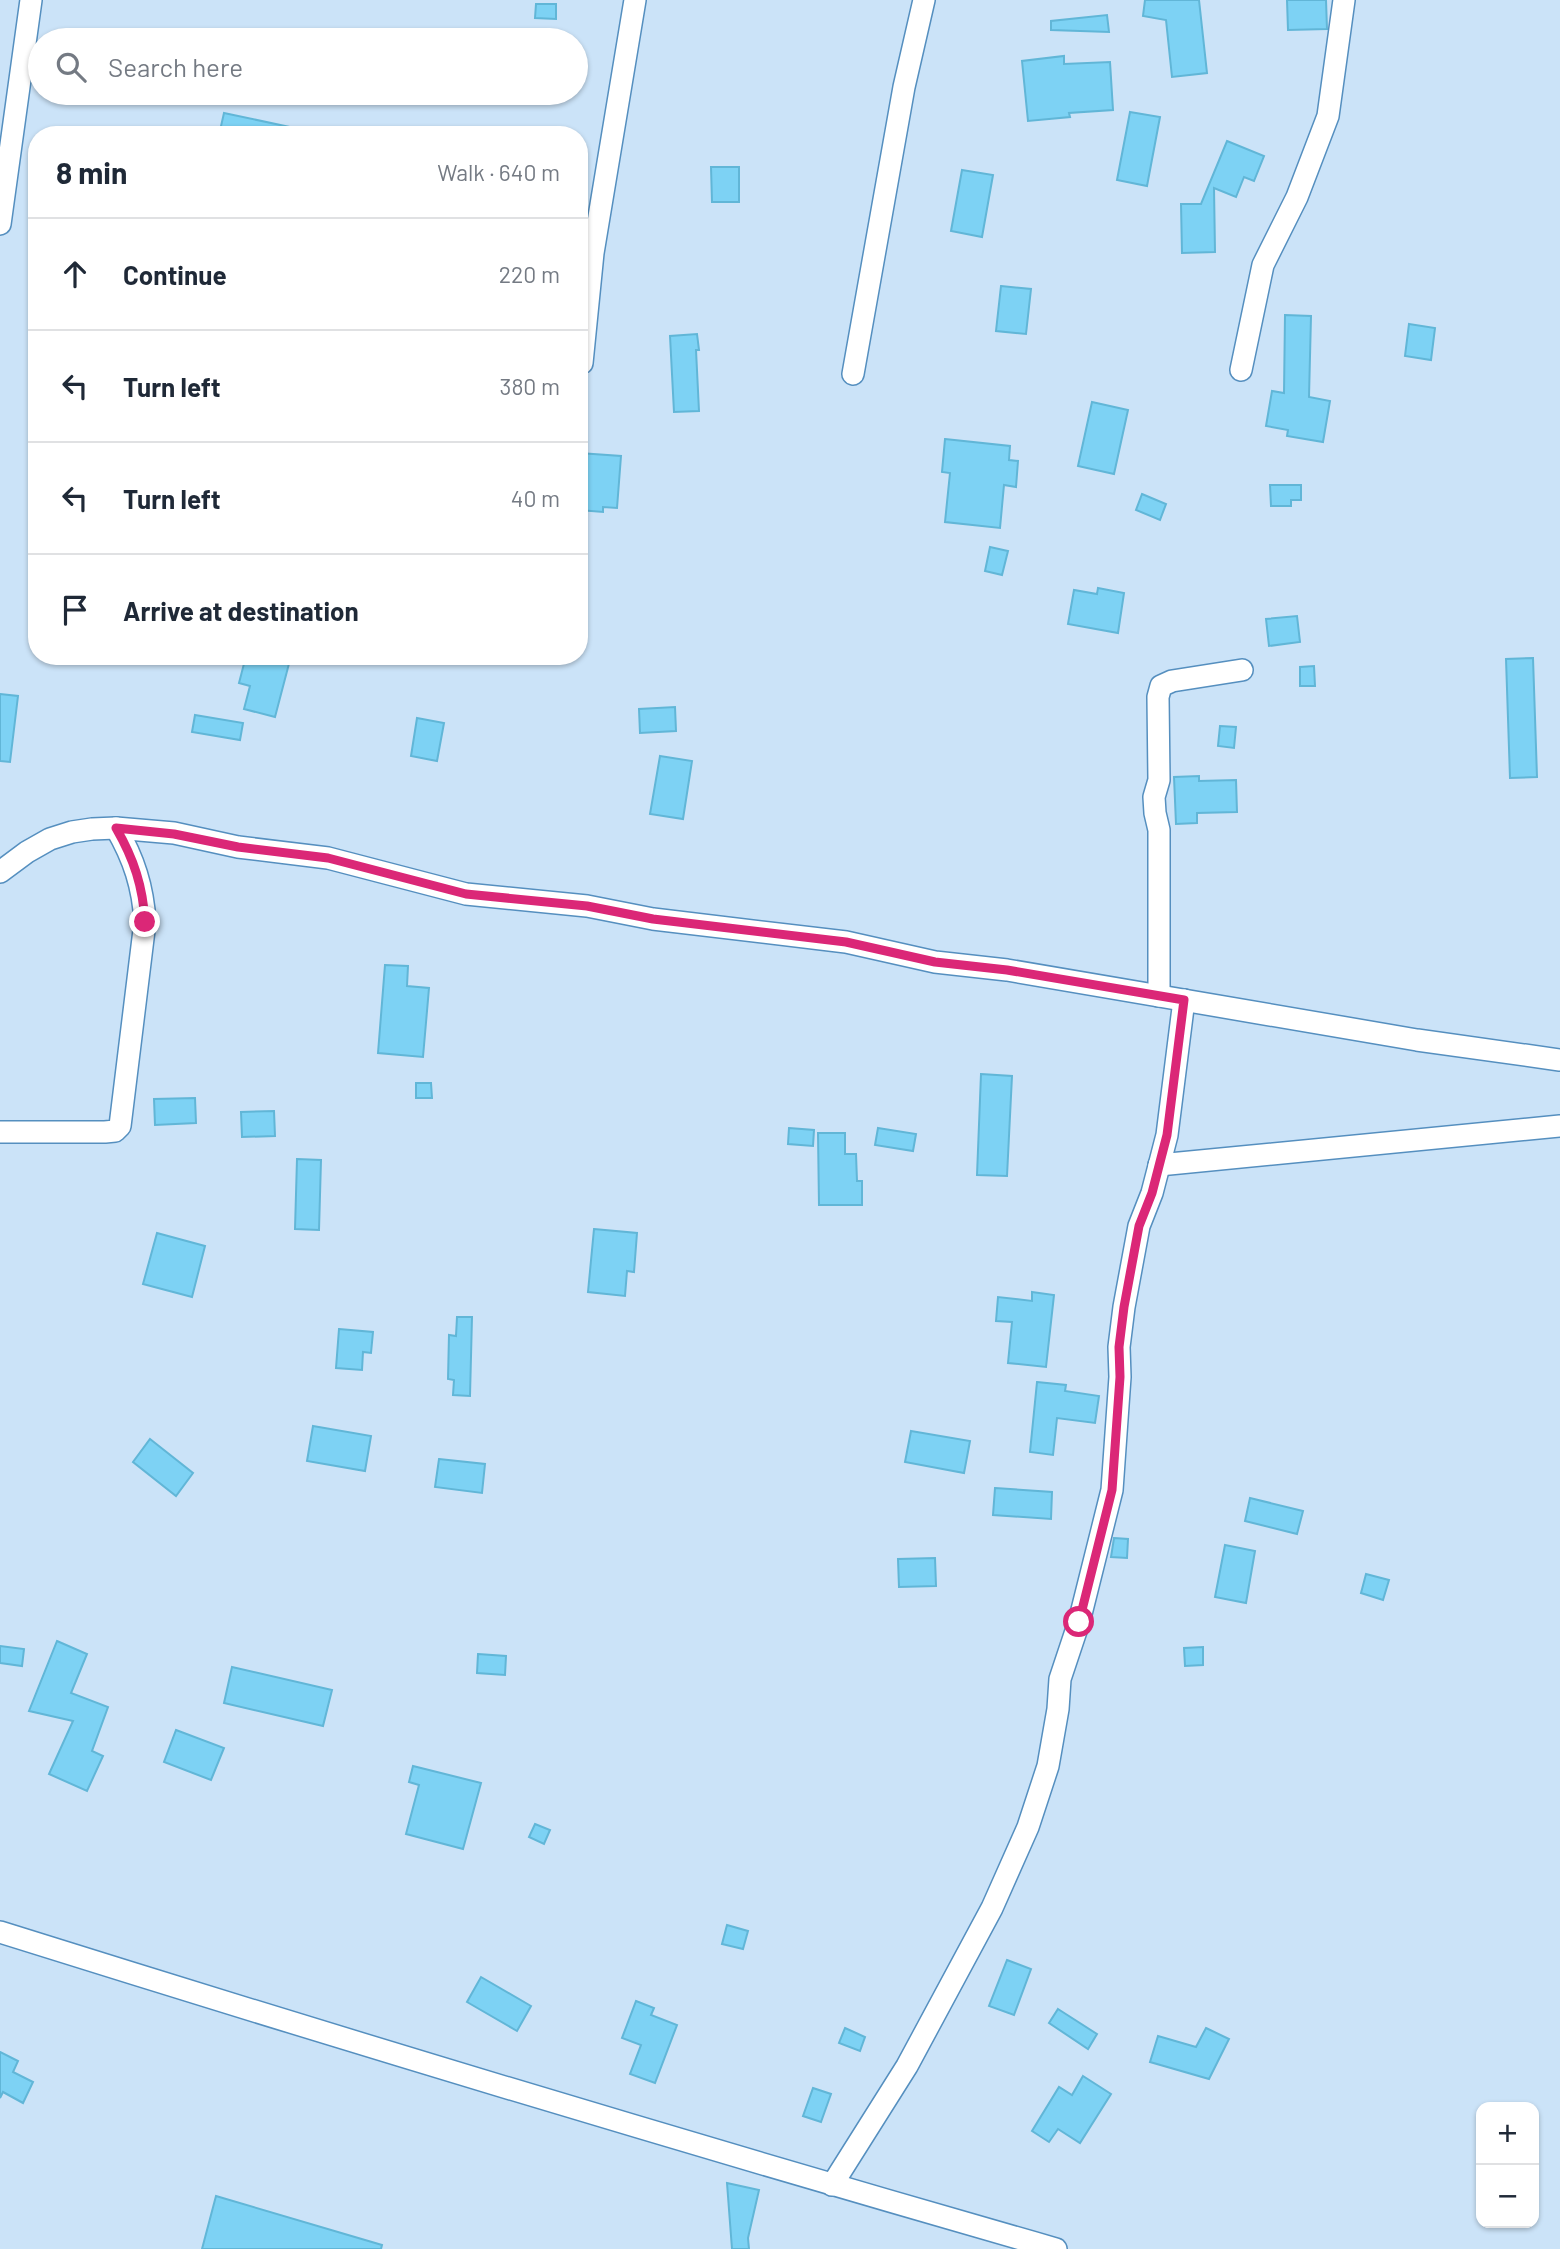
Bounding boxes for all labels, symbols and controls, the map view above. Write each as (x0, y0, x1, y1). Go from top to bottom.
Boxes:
search box (28, 28, 588, 105)
icon: search (52, 48, 90, 86)
text: Search here (108, 51, 243, 82)
text: 8 min (56, 154, 127, 190)
text: Walk · 640 m (437, 158, 560, 186)
icon: ahead (56, 255, 94, 293)
text: Continue (123, 259, 227, 290)
text: 220 m (499, 260, 560, 288)
icon: left (56, 367, 94, 405)
text: Turn left (123, 371, 221, 402)
text: 380 m (500, 372, 560, 400)
icon: left (56, 479, 94, 517)
text: Turn left (123, 483, 221, 514)
text: 40 m (511, 484, 560, 512)
icon: arrive (56, 591, 94, 629)
text: Arrive at destination (123, 595, 359, 626)
route end (129, 906, 160, 937)
route start (1063, 1606, 1094, 1637)
map controls (1476, 2102, 1539, 2228)
button: + (1476, 2102, 1539, 2165)
button: − (1476, 2165, 1539, 2228)

